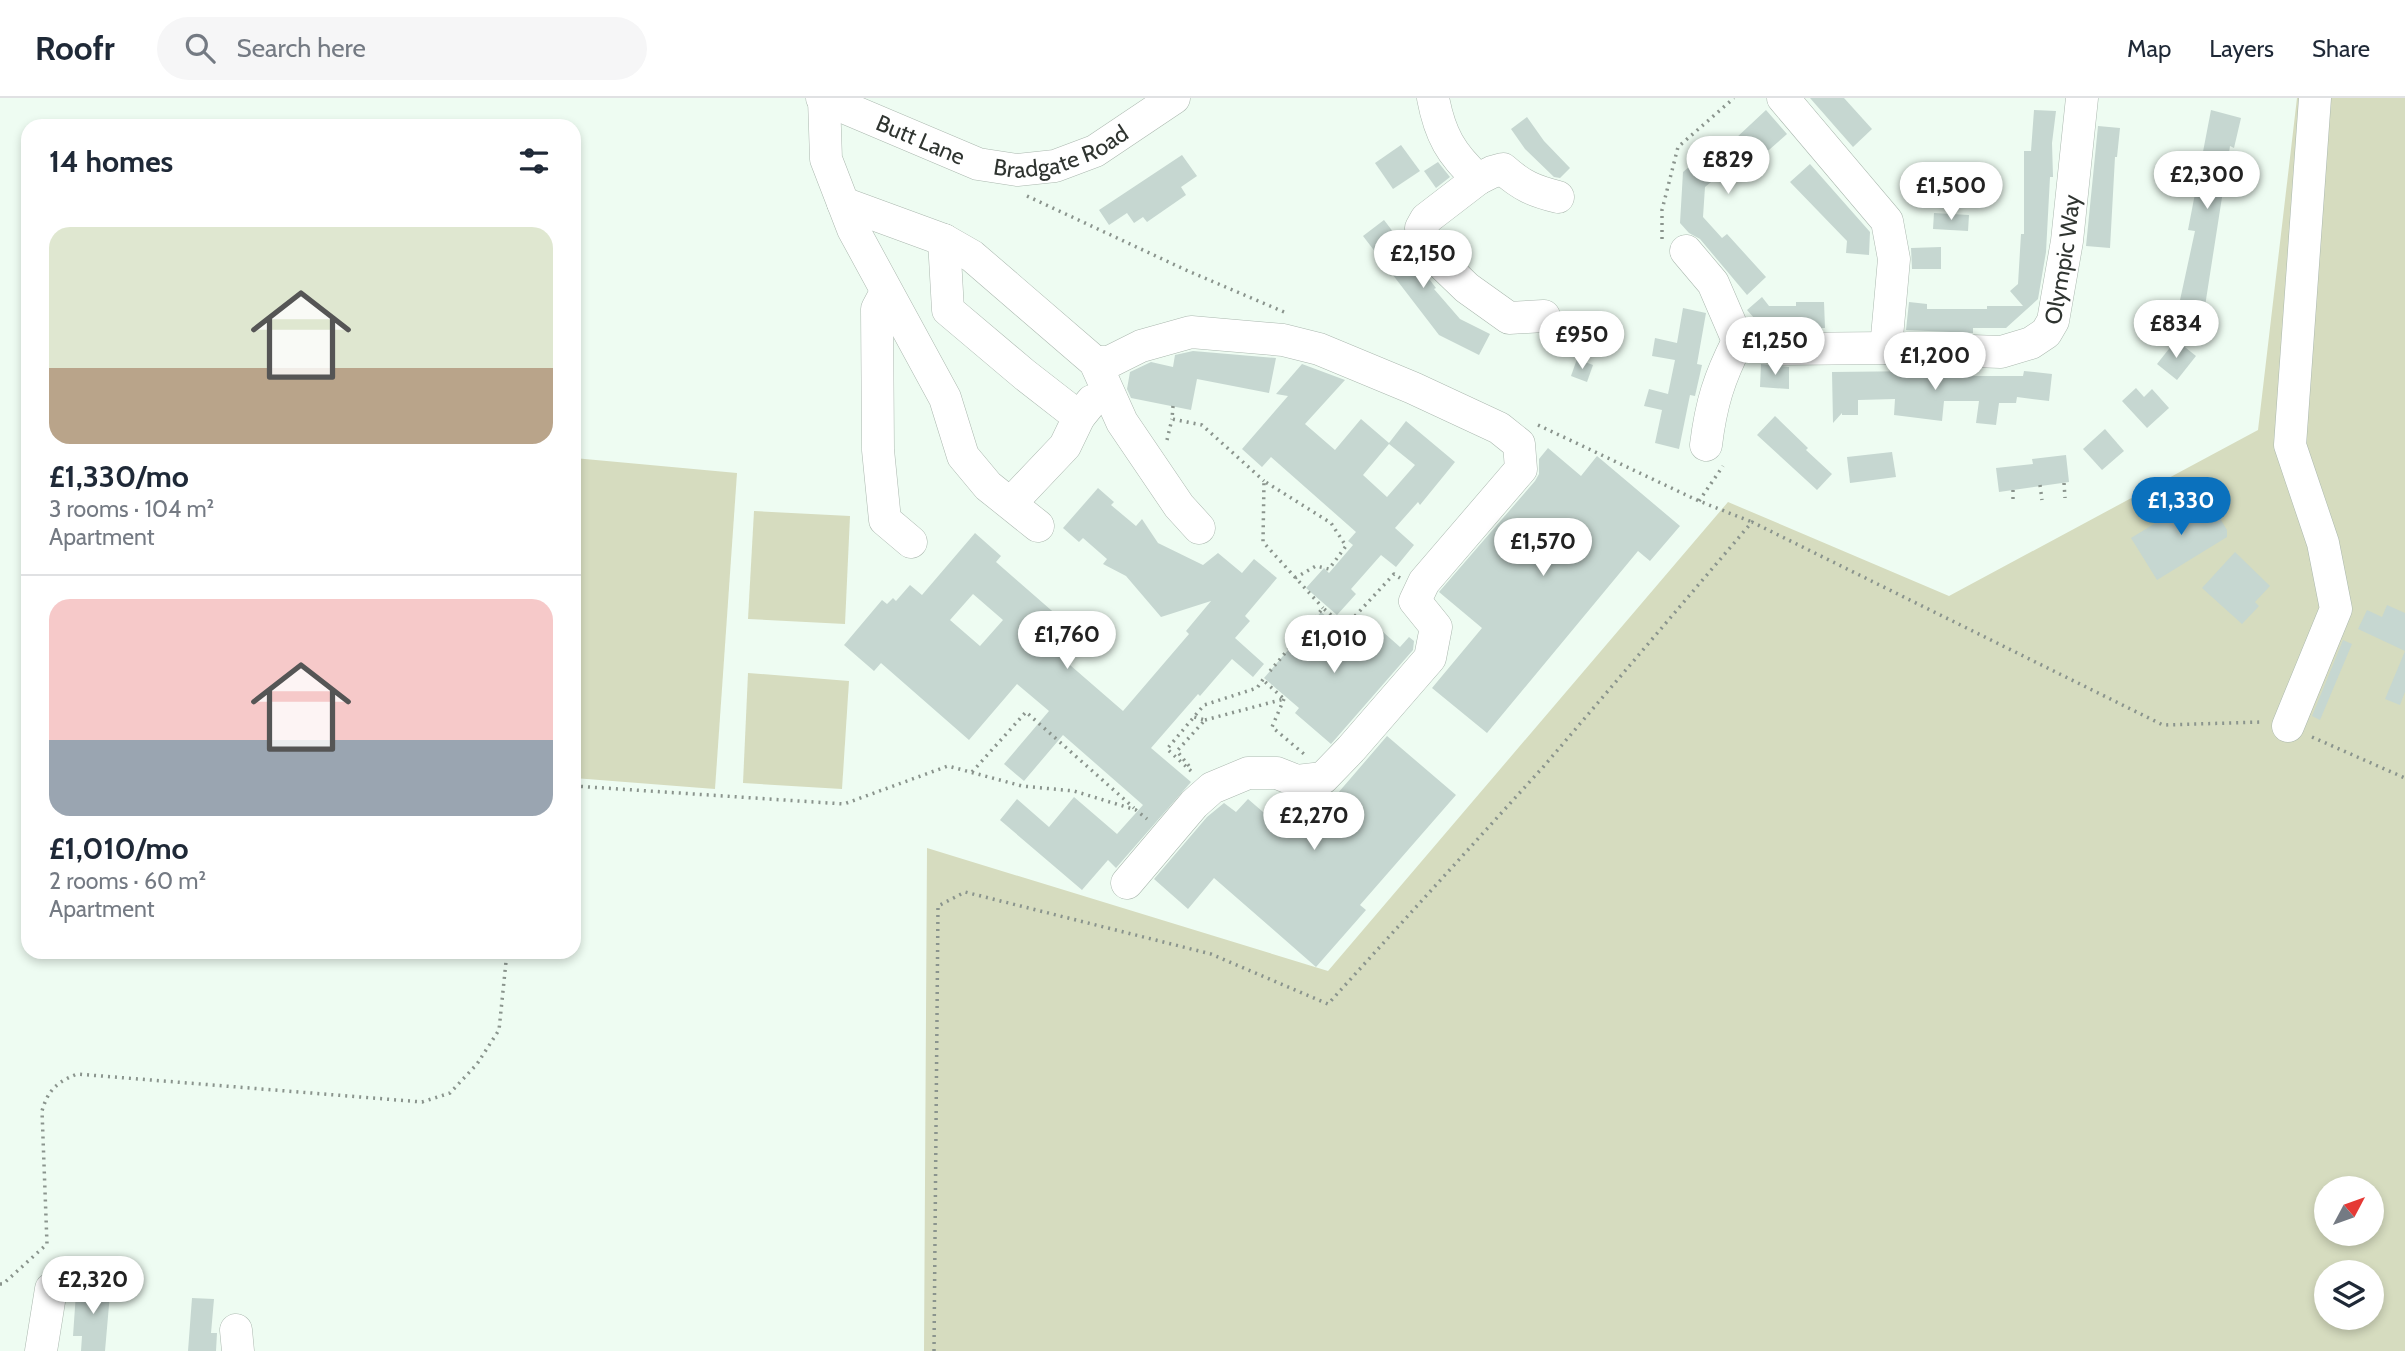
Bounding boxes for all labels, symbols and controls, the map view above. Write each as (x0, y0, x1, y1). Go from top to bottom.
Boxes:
search box (157, 17, 647, 80)
text: Roofr (35, 28, 115, 68)
icon: search (181, 29, 219, 67)
text: Search here (237, 32, 366, 64)
text: Map (2127, 34, 2171, 63)
text: Layers (2209, 34, 2274, 63)
text: Share (2312, 34, 2370, 63)
street label: Butt Lane (872, 109, 969, 171)
street label: Bradgate Road (992, 119, 1133, 184)
pin: £829 (1687, 136, 1769, 196)
icon: filters (515, 142, 553, 180)
text: 14 homes (49, 143, 173, 180)
text: £829 (1703, 145, 1753, 173)
pin: £2,300 (2150, 152, 2264, 211)
text: £2,300 (2170, 160, 2244, 188)
pin: £1,500 (1894, 162, 2008, 222)
text: £1,500 (1916, 171, 1986, 199)
street label: Olympic Way (2039, 193, 2086, 326)
pin: £2,150 (1366, 230, 1480, 290)
text: £2,150 (1390, 239, 1456, 267)
icon: home (238, 272, 364, 398)
pin: £834 (2135, 300, 2217, 360)
text: £834 (2150, 309, 2202, 337)
pin: £950 (1541, 312, 1623, 371)
pin: £1,250 (1718, 317, 1832, 377)
text: £950 (1555, 320, 1609, 348)
text: £1,250 (1742, 326, 1808, 354)
pin: £1,200 (1878, 332, 1992, 392)
text: £1,200 (1900, 341, 1970, 369)
text: £1,330/mo (49, 458, 189, 495)
pin: £1,330 (2124, 478, 2238, 537)
text: £1,330 (2148, 486, 2214, 514)
text: 3 rooms · 104 m² (49, 495, 214, 523)
pin: £1,570 (1486, 518, 1600, 578)
text: Apartment (49, 523, 154, 551)
text: £1,570 (1510, 527, 1576, 555)
pin: £1,760 (1010, 612, 1124, 671)
pin: £1,010 (1277, 616, 1391, 675)
text: £1,760 (1034, 620, 1100, 648)
text: £1,010 (1301, 624, 1367, 652)
icon: home (238, 644, 364, 770)
pin: £2,270 (1257, 792, 1371, 852)
text: £2,270 (1279, 801, 1349, 829)
text: £1,010/mo (49, 830, 189, 867)
text: 2 rooms · 60 m² (49, 867, 206, 895)
text: Apartment (49, 895, 154, 923)
north arrow (2314, 1176, 2384, 1246)
map controls (2314, 1176, 2384, 1330)
pin: £2,320 (36, 1256, 150, 1316)
button: layers (2314, 1260, 2384, 1330)
text: £2,320 (58, 1265, 128, 1293)

